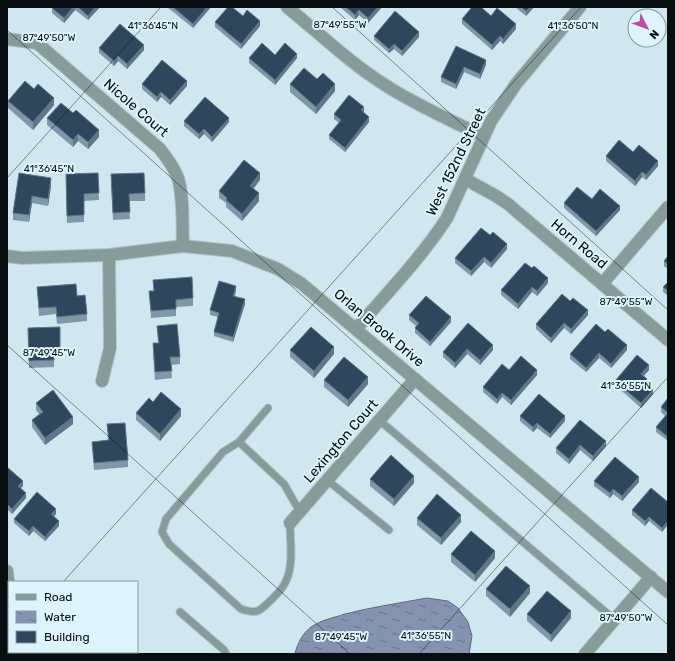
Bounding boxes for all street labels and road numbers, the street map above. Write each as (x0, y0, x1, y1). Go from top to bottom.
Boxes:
street label: Nicole Court (100, 75, 172, 141)
street label: West 152nd Street (422, 105, 490, 219)
street label: Horn Road (547, 215, 611, 273)
street label: Orlan Brook Drive (330, 285, 428, 371)
street label: Lexington Court (300, 395, 382, 486)

